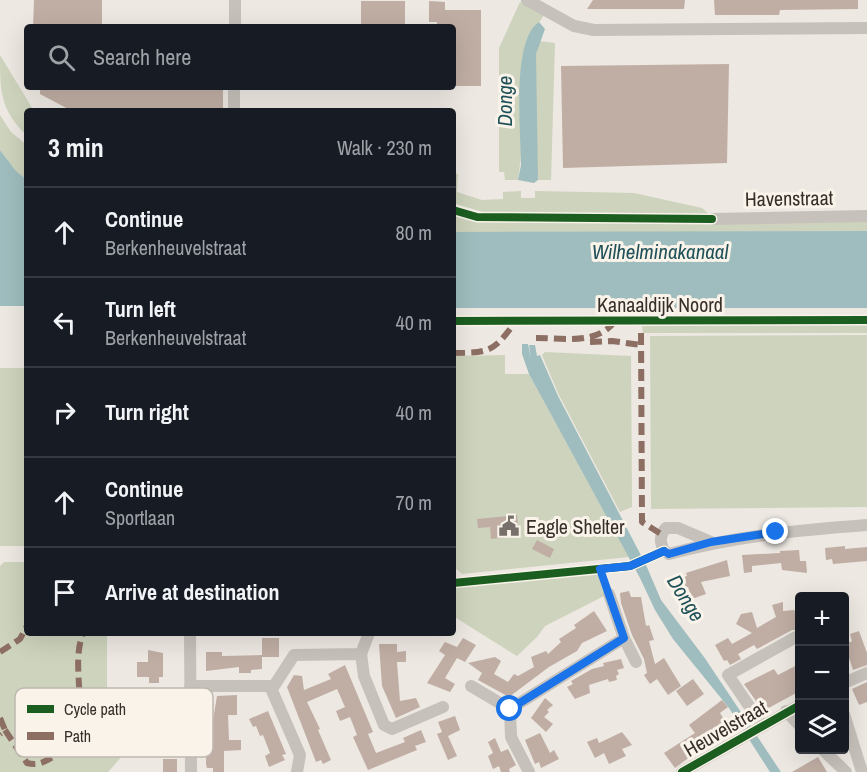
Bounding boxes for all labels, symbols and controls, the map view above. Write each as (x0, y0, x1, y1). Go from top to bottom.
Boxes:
search box (24, 24, 456, 90)
icon: search (45, 41, 78, 74)
text: Search here (93, 42, 191, 72)
water label: Donge (490, 76, 519, 126)
text: 3 min (48, 130, 104, 165)
text: Walk · 230 m (337, 134, 432, 161)
street label: Havenstraat (745, 184, 834, 212)
text: Continue (105, 204, 183, 234)
icon: ahead (48, 216, 81, 249)
text: 80 m (396, 219, 432, 246)
text: Berkenheuvelstraat (105, 234, 246, 261)
water label: Wilhelminakanaal (592, 237, 729, 266)
street label: Kanaaldijk Noord (597, 291, 723, 318)
text: Turn left (105, 294, 176, 324)
icon: left (48, 306, 81, 339)
text: 40 m (396, 309, 432, 336)
text: Berkenheuvelstraat (105, 324, 246, 351)
icon: right (48, 396, 81, 429)
text: Turn right (105, 397, 189, 427)
text: 40 m (396, 399, 432, 426)
text: Continue (105, 474, 183, 504)
icon: ahead (48, 486, 81, 519)
text: 70 m (396, 489, 432, 516)
text: Sportlaan (105, 504, 175, 531)
place label: Eagle Shelter (526, 513, 625, 540)
public building icon: Eagle Shelter (497, 514, 521, 538)
route end (762, 518, 788, 544)
water label: Donge (660, 569, 712, 627)
icon: arrive (48, 576, 81, 609)
text: Arrive at destination (105, 577, 279, 607)
map controls (795, 592, 849, 754)
button: + (795, 592, 849, 646)
button: − (795, 646, 849, 700)
legend (15, 688, 213, 757)
street label: Heuvelstraat (678, 693, 772, 763)
route start (496, 695, 522, 721)
text: Cycle path (64, 698, 126, 720)
button: layers (795, 700, 849, 754)
text: Path (64, 725, 91, 747)

